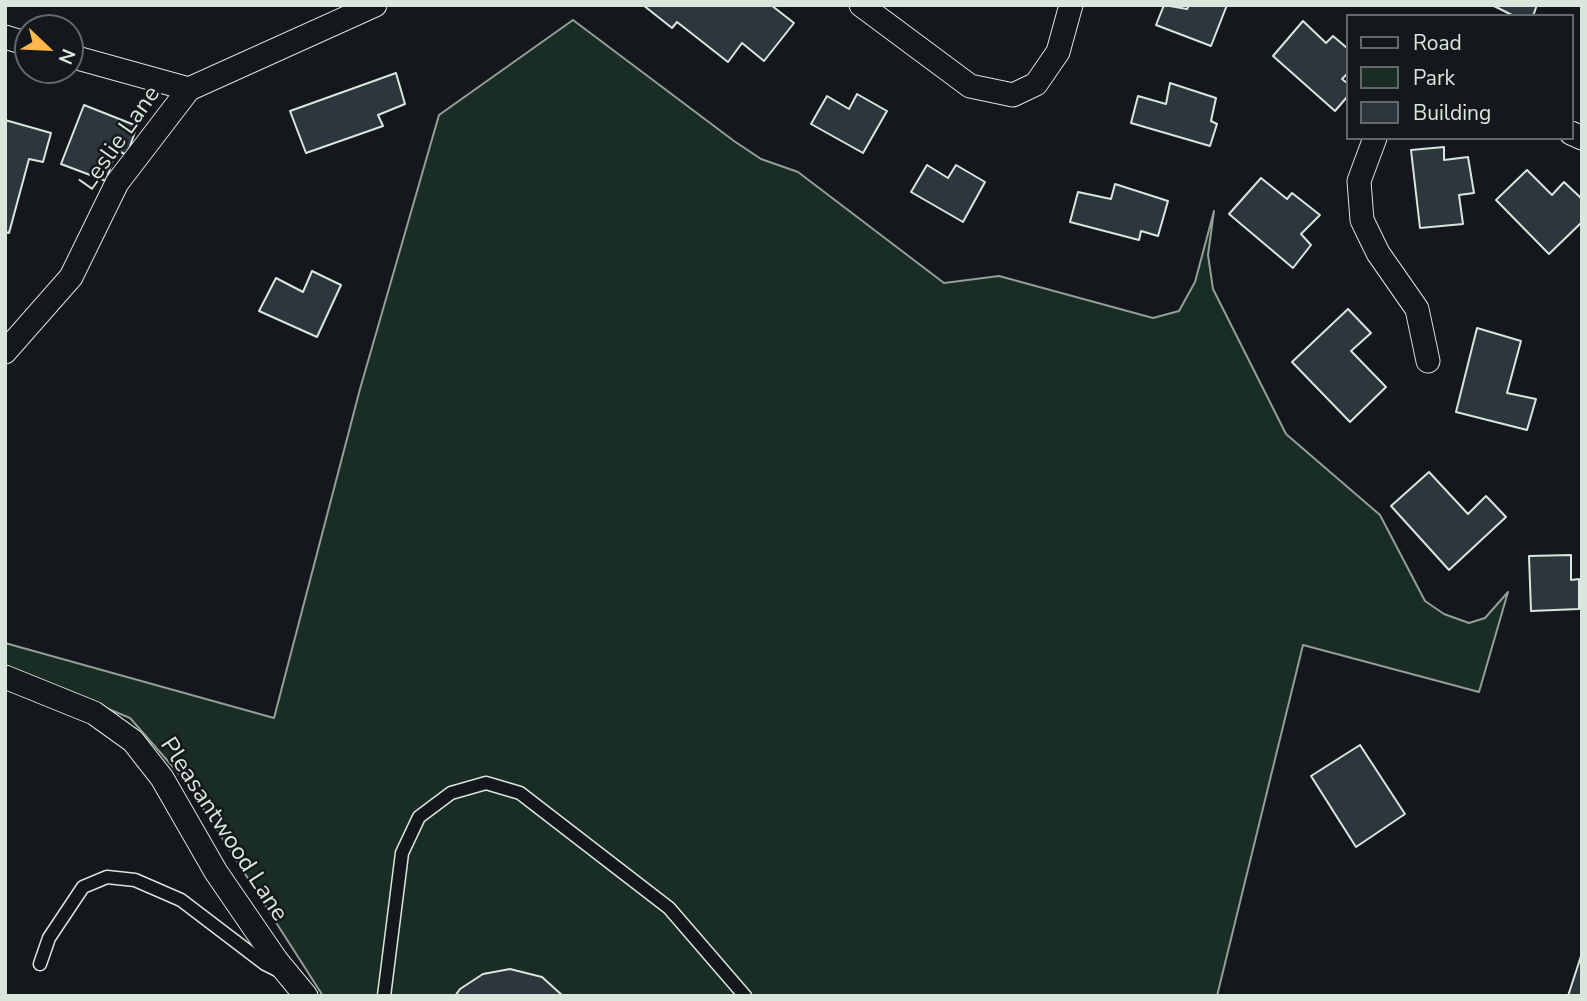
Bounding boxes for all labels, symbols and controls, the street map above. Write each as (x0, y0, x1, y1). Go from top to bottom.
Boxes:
north arrow (14, 14, 84, 84)
legend (1346, 14, 1573, 140)
text: Road (1413, 29, 1462, 57)
text: N (52, 45, 81, 68)
text: Park (1413, 64, 1455, 92)
street label: Leslie Lane (75, 81, 167, 197)
text: Building (1413, 99, 1491, 127)
street label: Pleasantwood Lane (153, 733, 293, 927)

